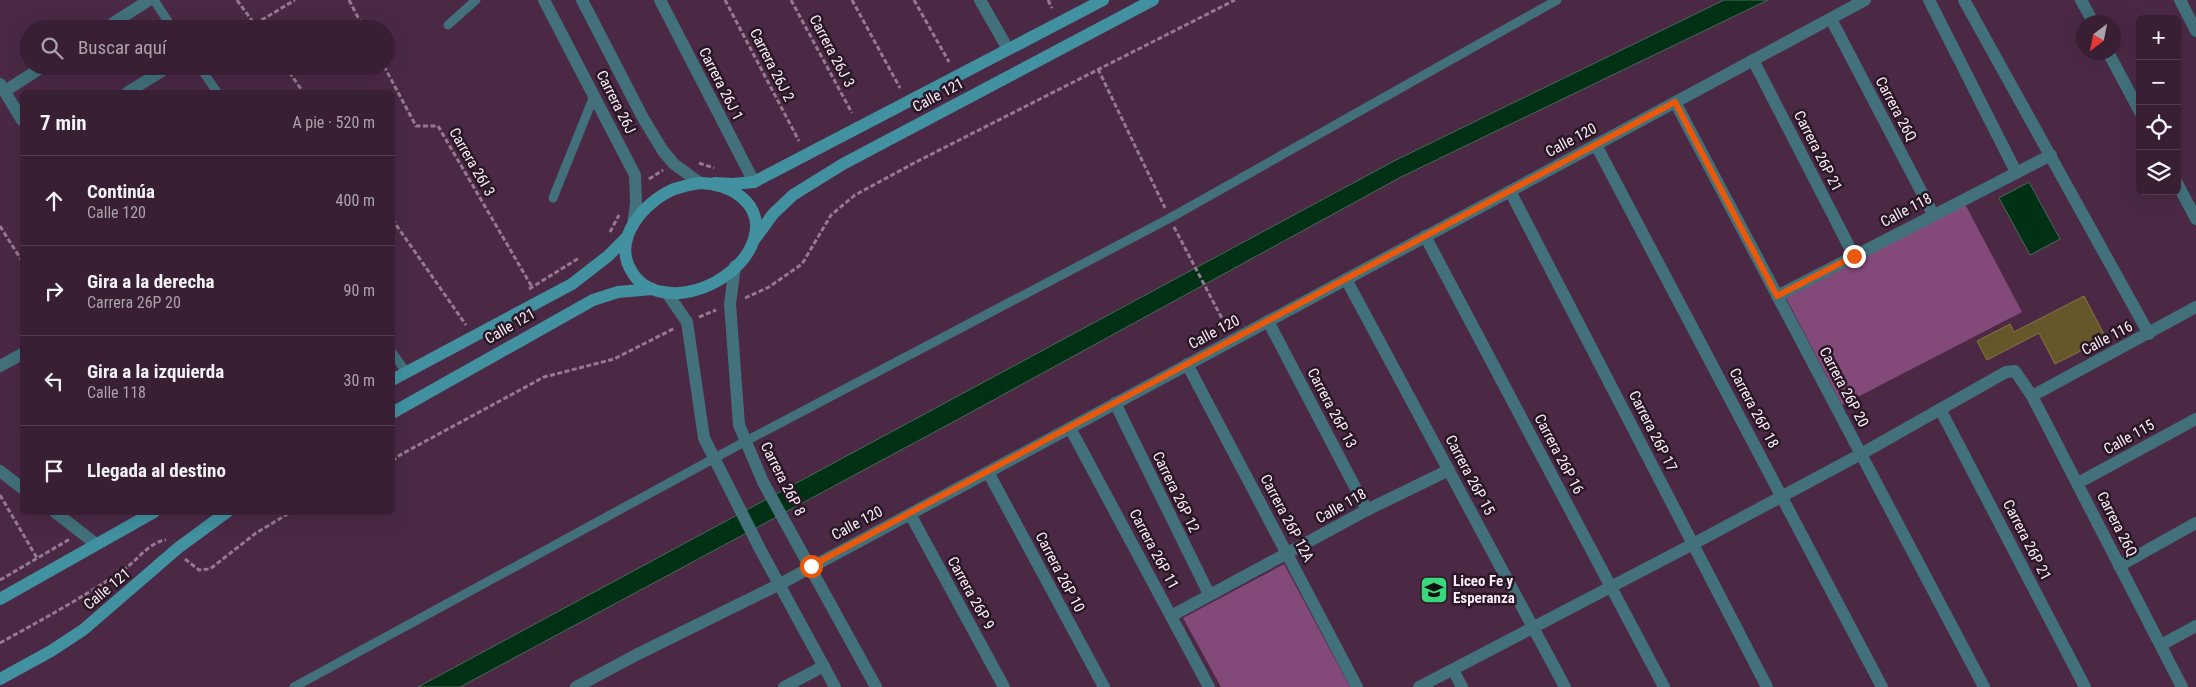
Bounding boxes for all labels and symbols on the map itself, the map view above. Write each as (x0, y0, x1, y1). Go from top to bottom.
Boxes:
street label: Carrera 26J 3 (805, 12, 859, 90)
north arrow (2076, 15, 2121, 60)
street label: Carrera 26J 2 (746, 25, 798, 105)
street label: Carrera 26J 1 (695, 44, 747, 124)
street label: Carrera 26J (592, 67, 640, 137)
street label: Calle 121 (909, 74, 967, 116)
street label: Carrera 26Q (1872, 74, 1920, 144)
street label: Carrera 26P 21 (1790, 108, 1846, 194)
street label: Calle 120 (1542, 119, 1600, 161)
street label: Carrera 26I 3 (445, 125, 499, 199)
street label: Calle 118 (1877, 189, 1935, 231)
route end (1843, 245, 1866, 268)
street label: Calle 121 (482, 304, 538, 348)
street label: Calle 120 (1185, 311, 1243, 353)
street label: Calle 116 (2078, 317, 2136, 359)
street label: Carrera 26P 20 (1815, 344, 1873, 430)
street label: Carrera 26P 13 (1303, 365, 1361, 451)
street label: Carrera 26P 18 (1725, 365, 1783, 451)
street label: Carrera 26P 17 (1625, 388, 1681, 474)
street label: Carrera 26P 16 (1530, 411, 1588, 497)
street label: Calle 115 (2100, 416, 2158, 458)
street label: Carrera 26P 15 (1441, 432, 1499, 518)
street label: Carrera 26P 8 (757, 439, 809, 519)
street label: Carrera 26P 12 (1149, 449, 1203, 535)
street label: Carrera 26P 12A (1256, 471, 1318, 565)
street label: Calle 118 (1312, 485, 1370, 527)
street label: Carrera 26Q (2093, 489, 2141, 559)
street label: Carrera 26P 21 (1999, 497, 2055, 583)
street label: Calle 120 (828, 502, 886, 544)
street label: Carrera 26P 11 (1125, 506, 1183, 592)
street label: Carrera 26P 10 (1031, 529, 1089, 615)
street label: Carrera 26P 9 (944, 553, 998, 633)
route start (800, 555, 823, 578)
street label: Calle 121 (80, 564, 134, 614)
place label: Liceo Fe y Esperanza (1453, 572, 1515, 607)
school or university icon: Liceo Fe y Esperanza (1419, 575, 1449, 605)

